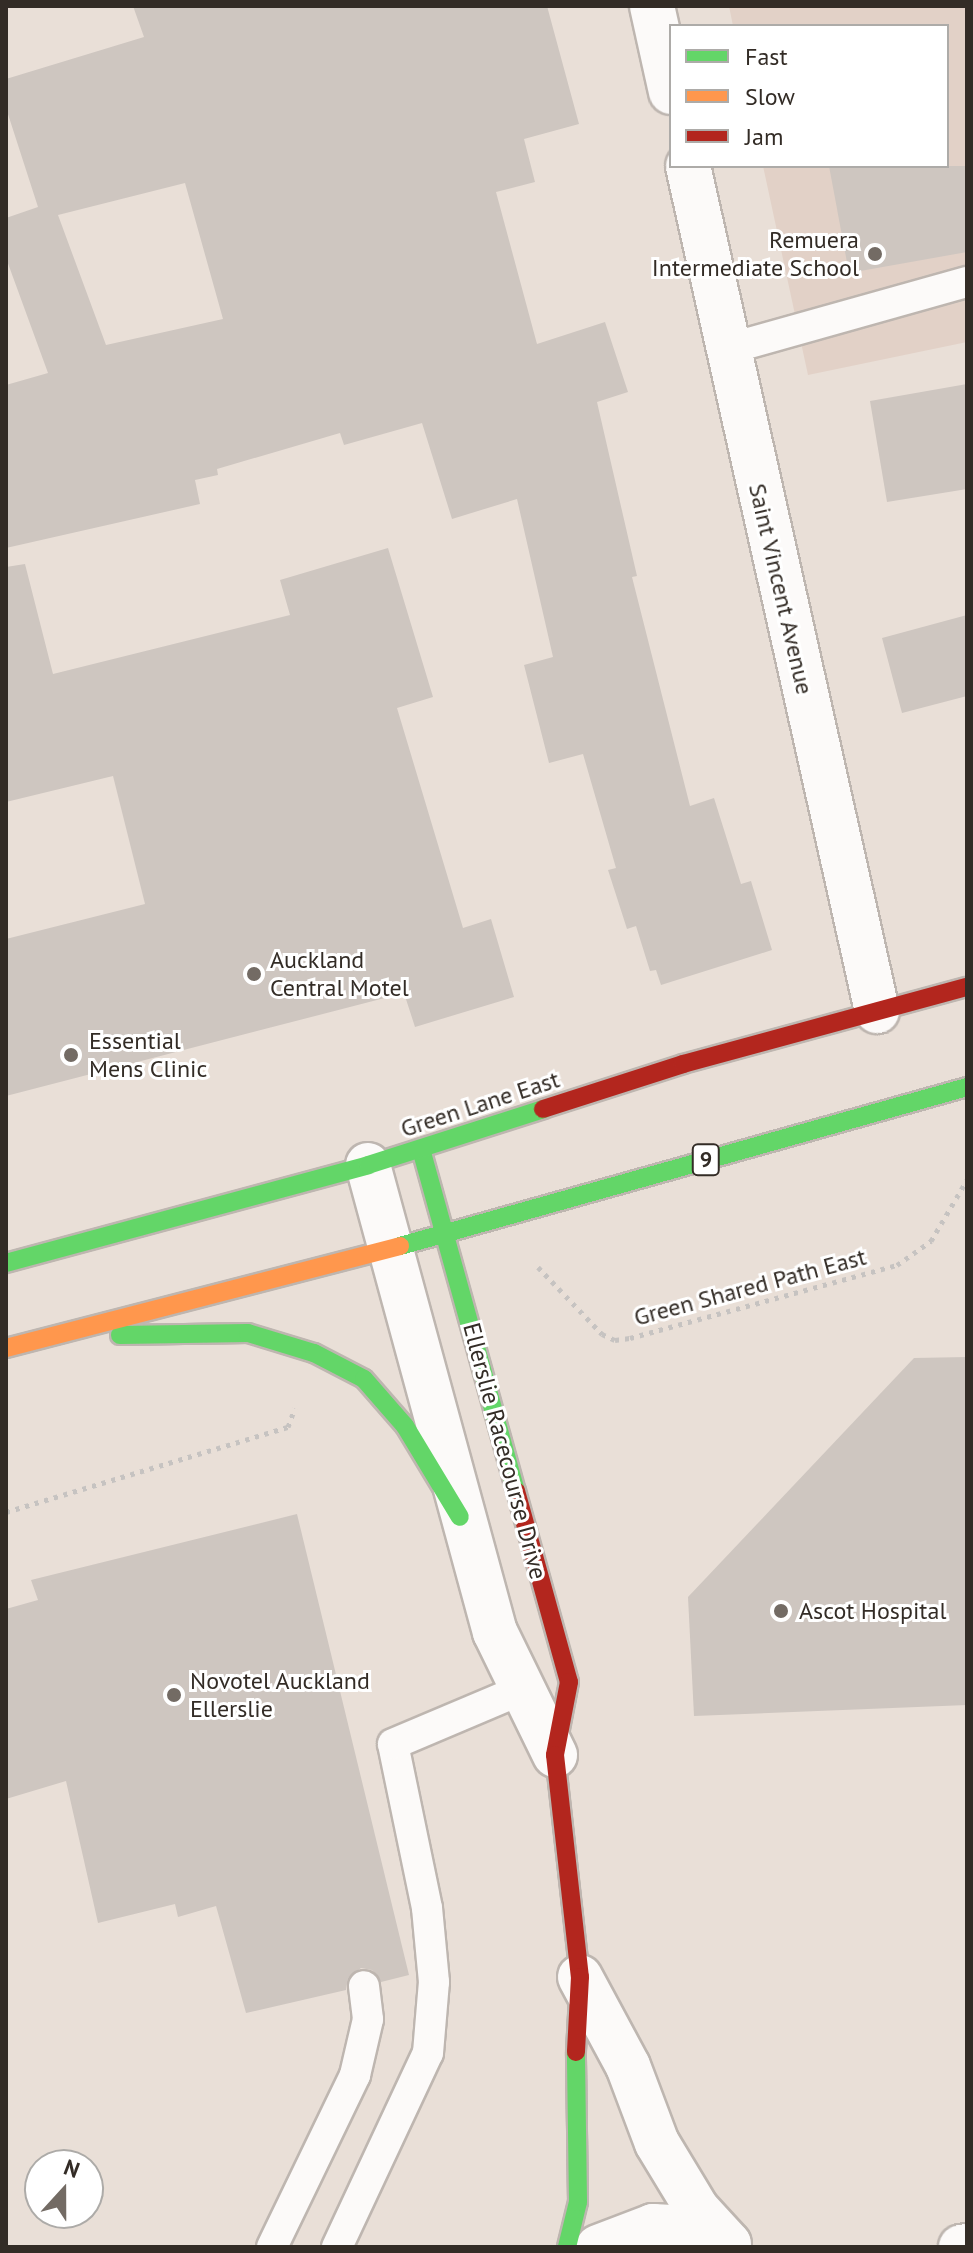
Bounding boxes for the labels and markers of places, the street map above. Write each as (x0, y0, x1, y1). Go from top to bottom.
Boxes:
place label: Remuera Intermediate School (652, 226, 859, 282)
marker: Remuera Intermediate School (866, 245, 884, 263)
place label: Auckland Central Motel (270, 946, 409, 1002)
marker: Auckland Central Motel (245, 965, 263, 983)
place label: Essential Mens Clinic (89, 1027, 207, 1083)
marker: Essential Mens Clinic (60, 1044, 82, 1066)
place label: Ascot Hospital (799, 1597, 946, 1625)
marker: Ascot Hospital (770, 1600, 792, 1622)
place label: Novotel Auckland Ellerslie (190, 1667, 371, 1723)
marker: Novotel Auckland Ellerslie (165, 1686, 183, 1704)

